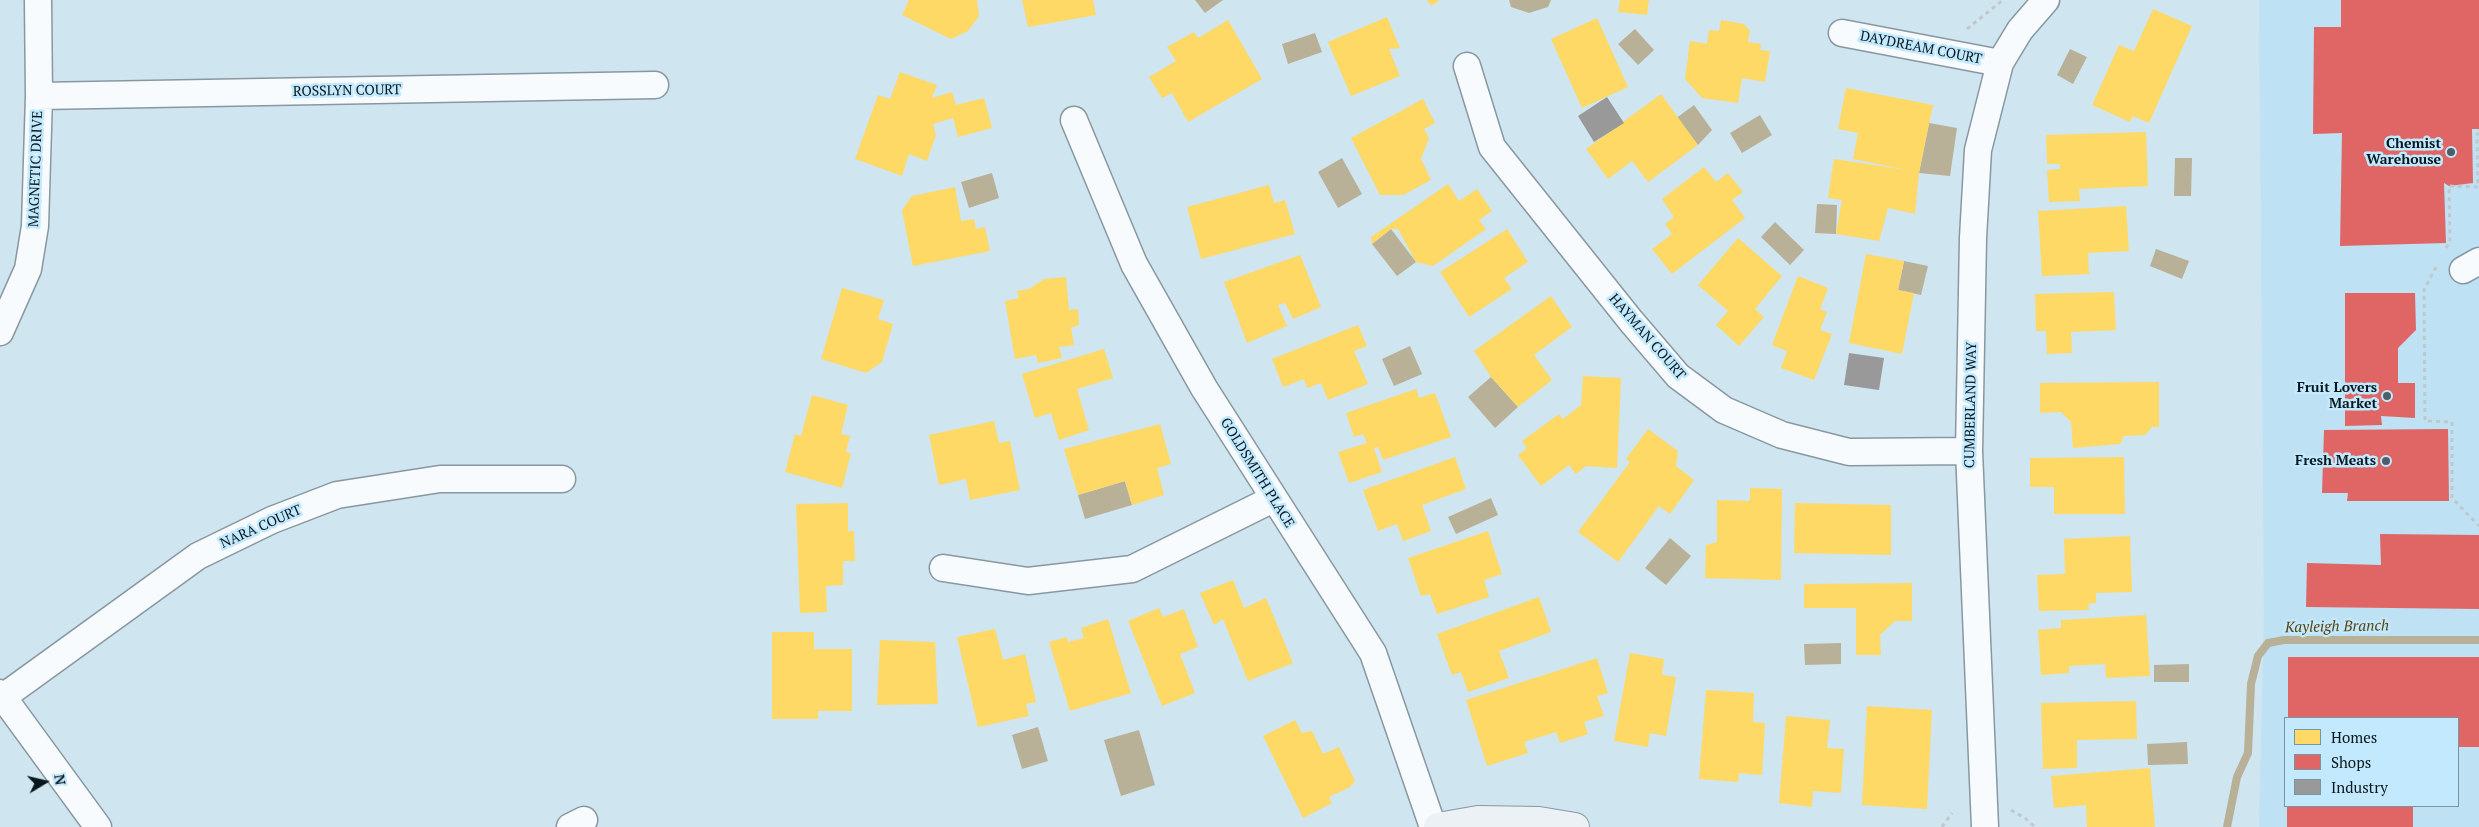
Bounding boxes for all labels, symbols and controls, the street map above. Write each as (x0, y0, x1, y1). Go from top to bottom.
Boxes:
street label: DAYDREAM COURT (1859, 28, 1983, 68)
street label: ROSSLYN COURT (293, 82, 401, 100)
street label: MAGNETIC DRIVE (26, 111, 46, 227)
place label: Chemist Warehouse (2366, 136, 2441, 168)
marker: Chemist Warehouse (2445, 146, 2457, 158)
street label: HAYMAN COURT (1605, 291, 1689, 383)
street label: CUMBERLAND WAY (1962, 342, 1980, 468)
place label: Fruit Lovers Market (2297, 380, 2377, 412)
marker: Fruit Lovers Market (2381, 390, 2393, 402)
street label: GOLDSMITH PLACE (1216, 415, 1298, 531)
place label: Fresh Meats (2295, 453, 2376, 469)
marker: Fresh Meats (2380, 455, 2392, 467)
street label: NARA COURT (218, 502, 304, 552)
water label: Kayleigh Branch (2285, 617, 2389, 637)
legend (2284, 717, 2459, 807)
text: Homes (2331, 727, 2377, 747)
text: Shops (2331, 752, 2371, 772)
north arrow (20, 757, 70, 807)
text: N (50, 773, 71, 786)
text: Industry (2331, 777, 2388, 797)

